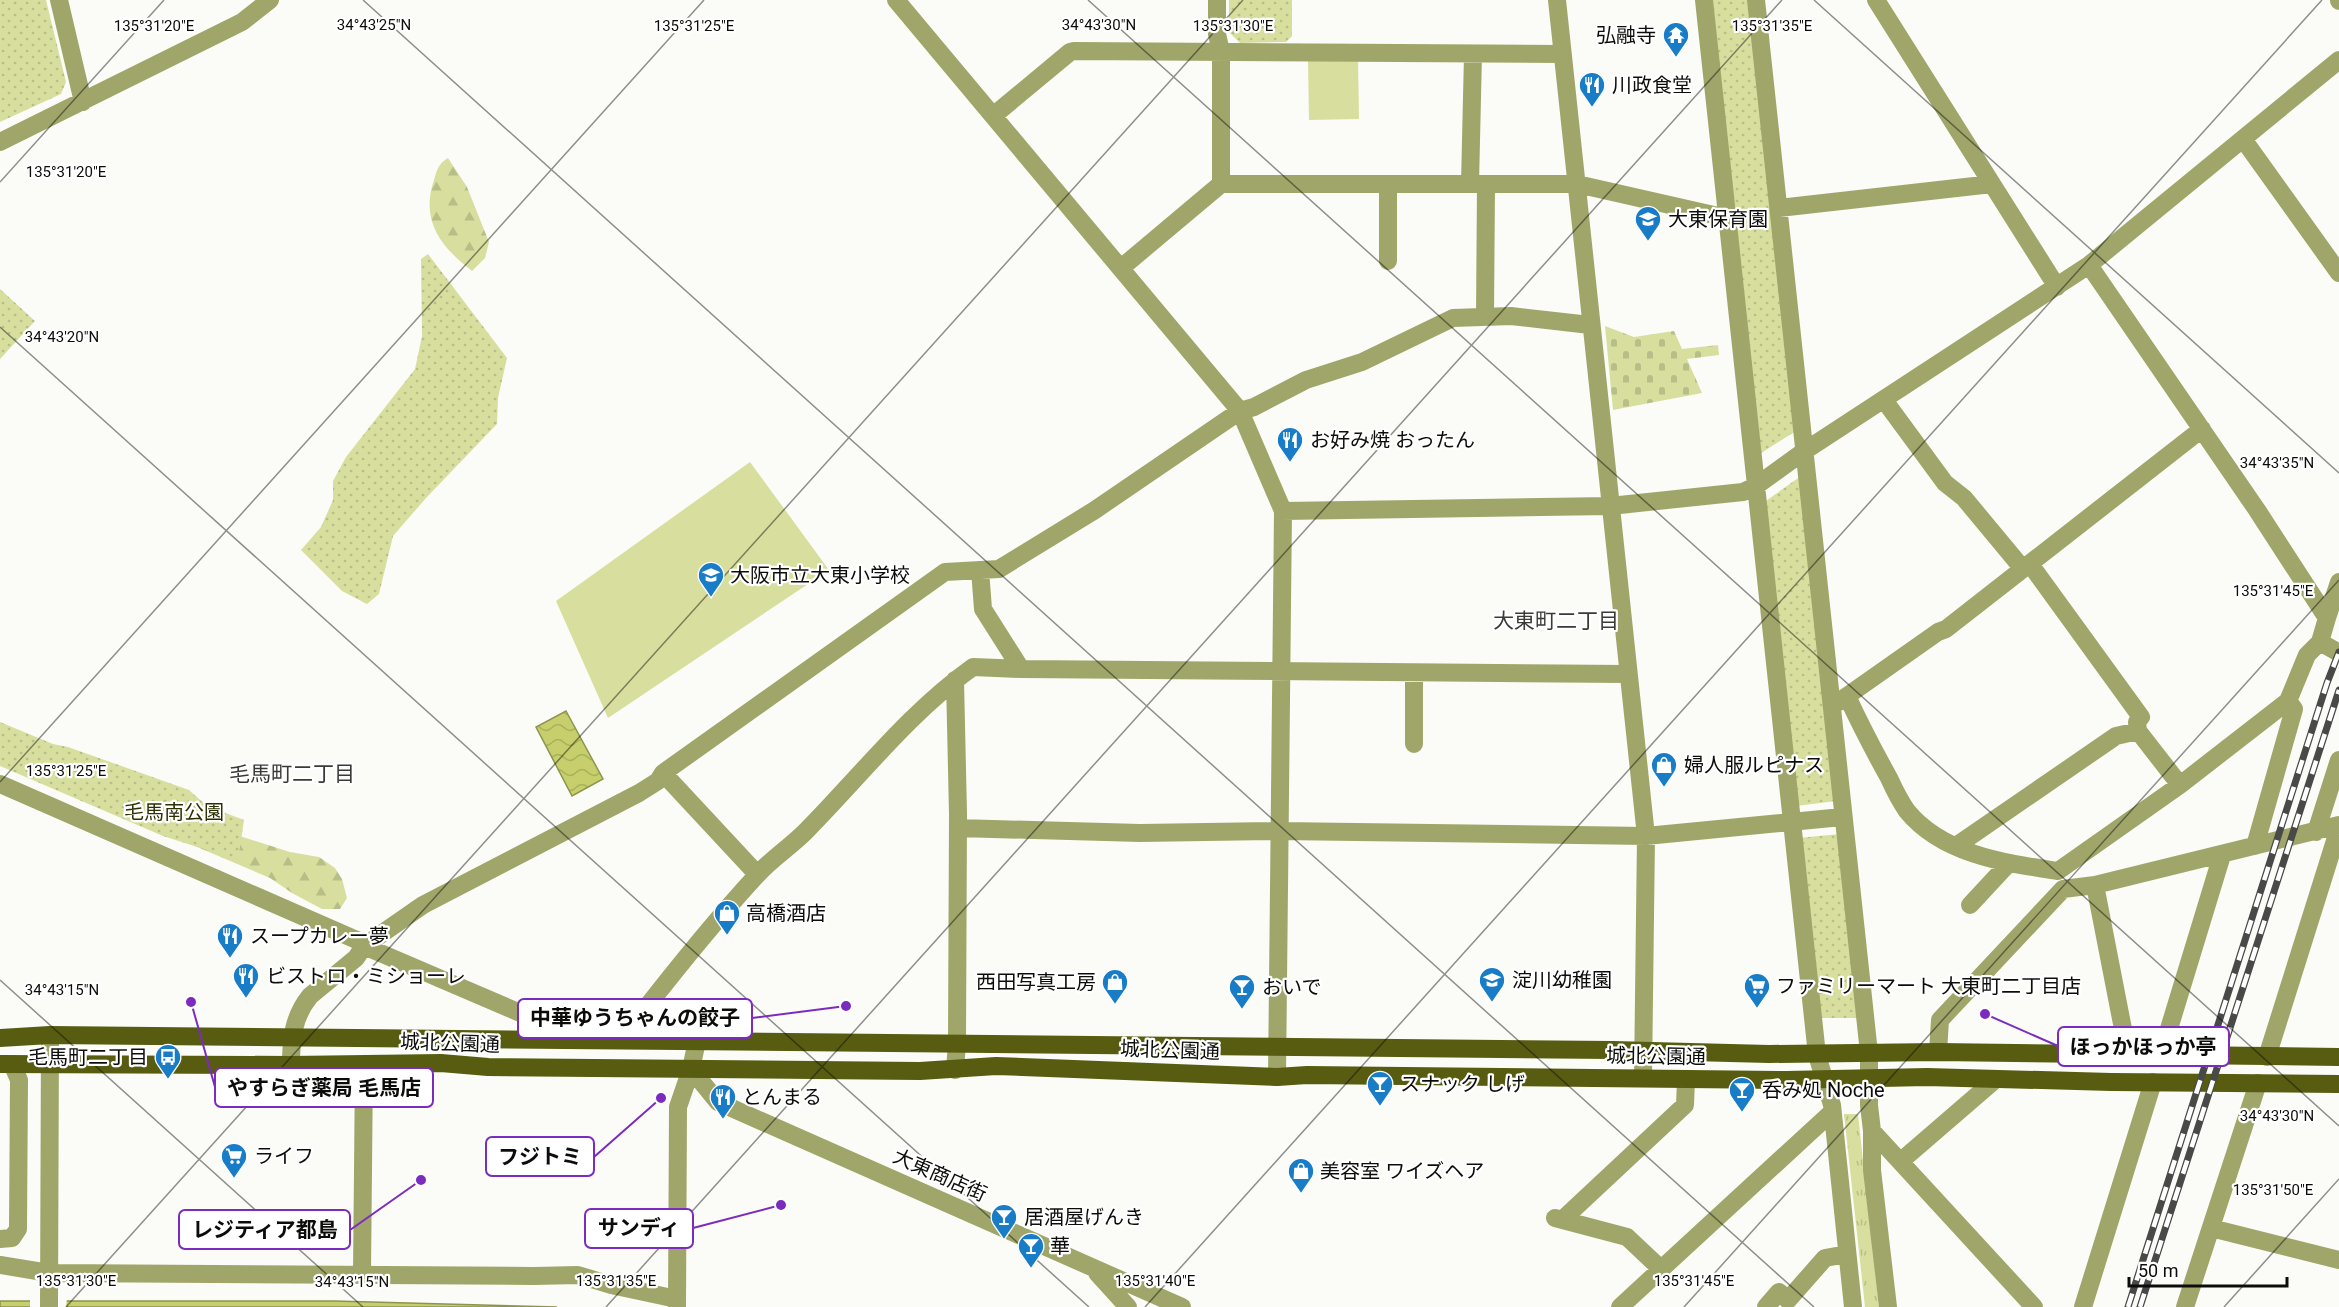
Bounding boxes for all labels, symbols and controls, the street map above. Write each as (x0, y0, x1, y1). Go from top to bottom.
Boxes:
text: 34°43'25"N (337, 16, 411, 34)
text: 34°43'30"N (1062, 16, 1136, 34)
text: 135°31'20"E (114, 17, 195, 35)
text: 135°31'25"E (654, 17, 735, 35)
text: 135°31'30"E (1193, 17, 1274, 35)
text: 135°31'35"E (1732, 17, 1813, 35)
temple icon: 弘融寺 (1661, 20, 1691, 58)
place label: 弘融寺 (1596, 23, 1656, 47)
restaurant icon: 川政食堂 (1577, 70, 1607, 108)
place label: 川政食堂 (1612, 73, 1692, 97)
text: 135°31'20"E (26, 163, 107, 181)
school or university icon: 大東保育園 (1633, 204, 1663, 242)
place label: 大東保育園 (1668, 207, 1768, 231)
text: 34°43'20"N (25, 328, 99, 346)
restaurant icon: お好み焼 おったん (1275, 425, 1305, 463)
place label: お好み焼 おったん (1310, 428, 1475, 452)
text: 34°43'35"N (2240, 454, 2314, 472)
school or university icon: 大阪市立大東小学校 (696, 560, 726, 598)
place label: 大阪市立大東小学校 (730, 563, 910, 587)
text: 135°31'45"E (2233, 582, 2314, 600)
district label: 大東町二丁目 (1493, 609, 1619, 633)
shop icon: 婦人服ルピナス (1649, 750, 1679, 788)
place label: 婦人服ルピナス (1684, 753, 1824, 777)
text: 135°31'25"E (26, 762, 107, 780)
district label: 毛馬町二丁目 (229, 762, 355, 786)
park label: 毛馬南公園 (124, 800, 224, 824)
shop icon: 高橋酒店 (712, 898, 742, 936)
place label: 高橋酒店 (746, 901, 826, 925)
restaurant icon: スープカレー夢 (215, 921, 245, 959)
place label: スープカレー夢 (250, 924, 389, 948)
restaurant icon: ビストロ・ミショーレ (231, 961, 261, 999)
place label: ビストロ・ミショーレ (266, 964, 466, 988)
school or university icon: 淀川幼稚園 (1477, 965, 1507, 1003)
shop icon: 西田写真工房 (1100, 967, 1130, 1005)
place label: 淀川幼稚園 (1512, 968, 1612, 992)
place label: 西田写真工房 (976, 970, 1096, 994)
supermarket icon: ファミリーマート 大東町二丁目店 (1742, 971, 1772, 1009)
bar icon: おいで (1227, 972, 1257, 1010)
place label: ファミリーマート 大東町二丁目店 (1776, 974, 2081, 998)
place label: おいで (1262, 975, 1321, 999)
text: 34°43'15"N (25, 981, 99, 999)
callout: 中華ゆうちゃんの餃子 (518, 999, 752, 1038)
text: 中華ゆうちゃんの餃子 (530, 1006, 740, 1030)
callout: ほっかほっか亭 (2058, 1027, 2229, 1066)
street label: 城北公園通 (400, 1029, 500, 1057)
text: ほっかほっか亭 (2070, 1035, 2217, 1059)
street label: 城北公園通 (1120, 1036, 1220, 1064)
bus stop icon: 毛馬町二丁目 (153, 1042, 183, 1080)
street label: 城北公園通 (1606, 1043, 1706, 1069)
place label: 毛馬町二丁目 (28, 1045, 148, 1069)
callout: やすらぎ薬局 毛馬店 (215, 1068, 433, 1107)
bar icon: スナック しげ (1365, 1069, 1395, 1107)
place label: スナック しげ (1400, 1072, 1525, 1096)
bar icon: 呑み処 Noche (1727, 1075, 1757, 1113)
text: やすらぎ薬局 毛馬店 (227, 1076, 421, 1100)
place label: 呑み処 Noche (1762, 1078, 1885, 1102)
restaurant icon: とんまる (708, 1082, 738, 1120)
place label: とんまる (742, 1085, 822, 1109)
text: 34°43'30"N (2240, 1107, 2314, 1125)
callout: フジトミ (486, 1137, 594, 1176)
supermarket icon: ライフ (219, 1141, 249, 1179)
place label: ライフ (254, 1144, 314, 1168)
street label: 大東商店街 (889, 1144, 991, 1206)
text: フジトミ (498, 1145, 582, 1169)
shop icon: 美容室 ワイズヘア (1286, 1156, 1316, 1194)
place label: 美容室 ワイズヘア (1320, 1159, 1484, 1183)
text: 135°31'50"E (2233, 1181, 2314, 1199)
bar icon: 居酒屋げんき (989, 1202, 1019, 1240)
place label: 居酒屋げんき (1024, 1205, 1144, 1229)
callout: サンディ (585, 1209, 693, 1248)
callout: レジティア都島 (179, 1210, 350, 1249)
text: サンディ (598, 1216, 680, 1240)
text: レジティア都島 (192, 1218, 338, 1242)
bar icon: 華 (1016, 1231, 1046, 1269)
place label: 華 (1050, 1234, 1070, 1258)
scale bar (2129, 1250, 2286, 1288)
text: 50 m (2138, 1260, 2178, 1281)
text: 135°31'30"E (36, 1272, 117, 1290)
text: 135°31'35"E (576, 1272, 657, 1290)
text: 135°31'40"E (1115, 1272, 1196, 1290)
text: 135°31'45"E (1654, 1272, 1735, 1290)
text: 34°43'15"N (315, 1273, 389, 1291)

